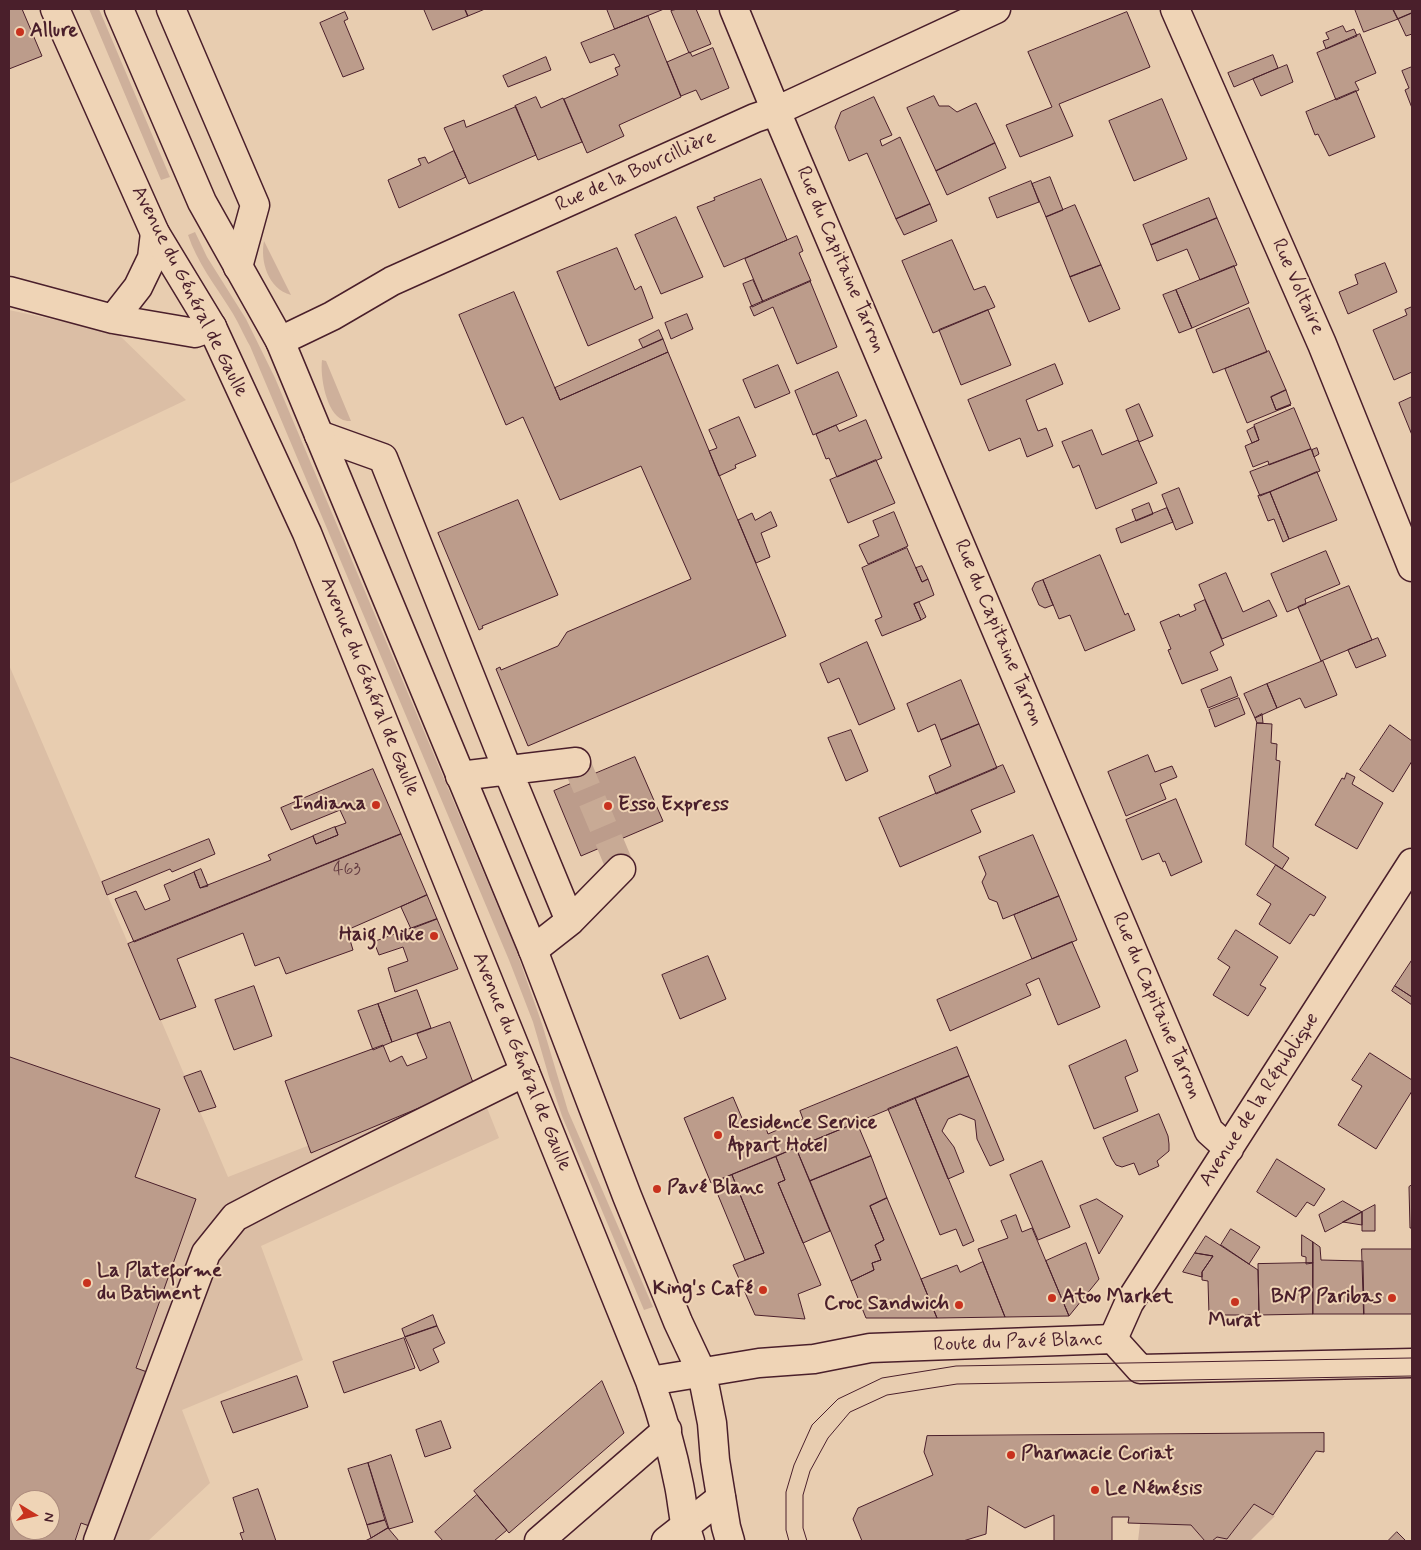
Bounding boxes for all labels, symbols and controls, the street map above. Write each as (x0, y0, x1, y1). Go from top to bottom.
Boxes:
place label: Allure (30, 20, 78, 44)
marker: Allure (14, 26, 26, 38)
street label: Rue de la Bourcillière (552, 126, 720, 218)
street label: Rue du Capitaine Tarron (790, 163, 890, 357)
street label: Avenue du Général de Gaulle (125, 182, 253, 402)
street label: Rue Voltaire (1265, 235, 1329, 339)
street label: Rue du Capitaine Tarron (948, 536, 1048, 730)
street label: Avenue du Général de Gaulle (314, 574, 424, 800)
place label: Indiana (293, 793, 366, 817)
place label: Esso Express (618, 794, 729, 818)
marker: Indiana (370, 799, 382, 811)
marker: Esso Express (602, 800, 614, 812)
house number: 463 (333, 859, 361, 881)
street label: Rue du Capitaine Tarron (1106, 909, 1206, 1103)
place label: Haig Mike (339, 924, 424, 948)
marker: Haig Mike (428, 930, 440, 942)
street label: Avenue du Général de Gaulle (466, 949, 576, 1175)
street label: Avenue de la République (1195, 1009, 1325, 1191)
place label: Residence Service Appart Hotel (728, 1112, 877, 1159)
marker: Residence Service Appart Hotel (712, 1129, 724, 1141)
place label: Pavé Blanc (667, 1177, 764, 1201)
marker: Pavé Blanc (651, 1183, 663, 1195)
place label: La Plateforme du Batiment (97, 1260, 222, 1307)
marker: La Plateforme du Batiment (81, 1277, 93, 1289)
place label: King's Café (653, 1278, 753, 1302)
marker: King's Café (757, 1284, 769, 1296)
place label: Atoo Market (1062, 1286, 1173, 1310)
place label: BNP Paribas (1271, 1286, 1382, 1310)
marker: Atoo Market (1046, 1292, 1058, 1304)
marker: BNP Paribas (1386, 1292, 1398, 1304)
place label: Croc Sandwich (824, 1293, 949, 1317)
marker: Murat (1229, 1296, 1241, 1308)
marker: Croc Sandwich (953, 1299, 965, 1311)
place label: Murat (1208, 1310, 1262, 1334)
street label: Route du Pavé Blanc (933, 1328, 1103, 1358)
place label: Pharmacie Coriat (1021, 1443, 1174, 1467)
marker: Pharmacie Coriat (1005, 1449, 1017, 1461)
place label: Le Némésis (1105, 1478, 1202, 1502)
marker: Le Némésis (1089, 1484, 1101, 1496)
north arrow (10, 1490, 60, 1540)
text: N (39, 1511, 58, 1523)

